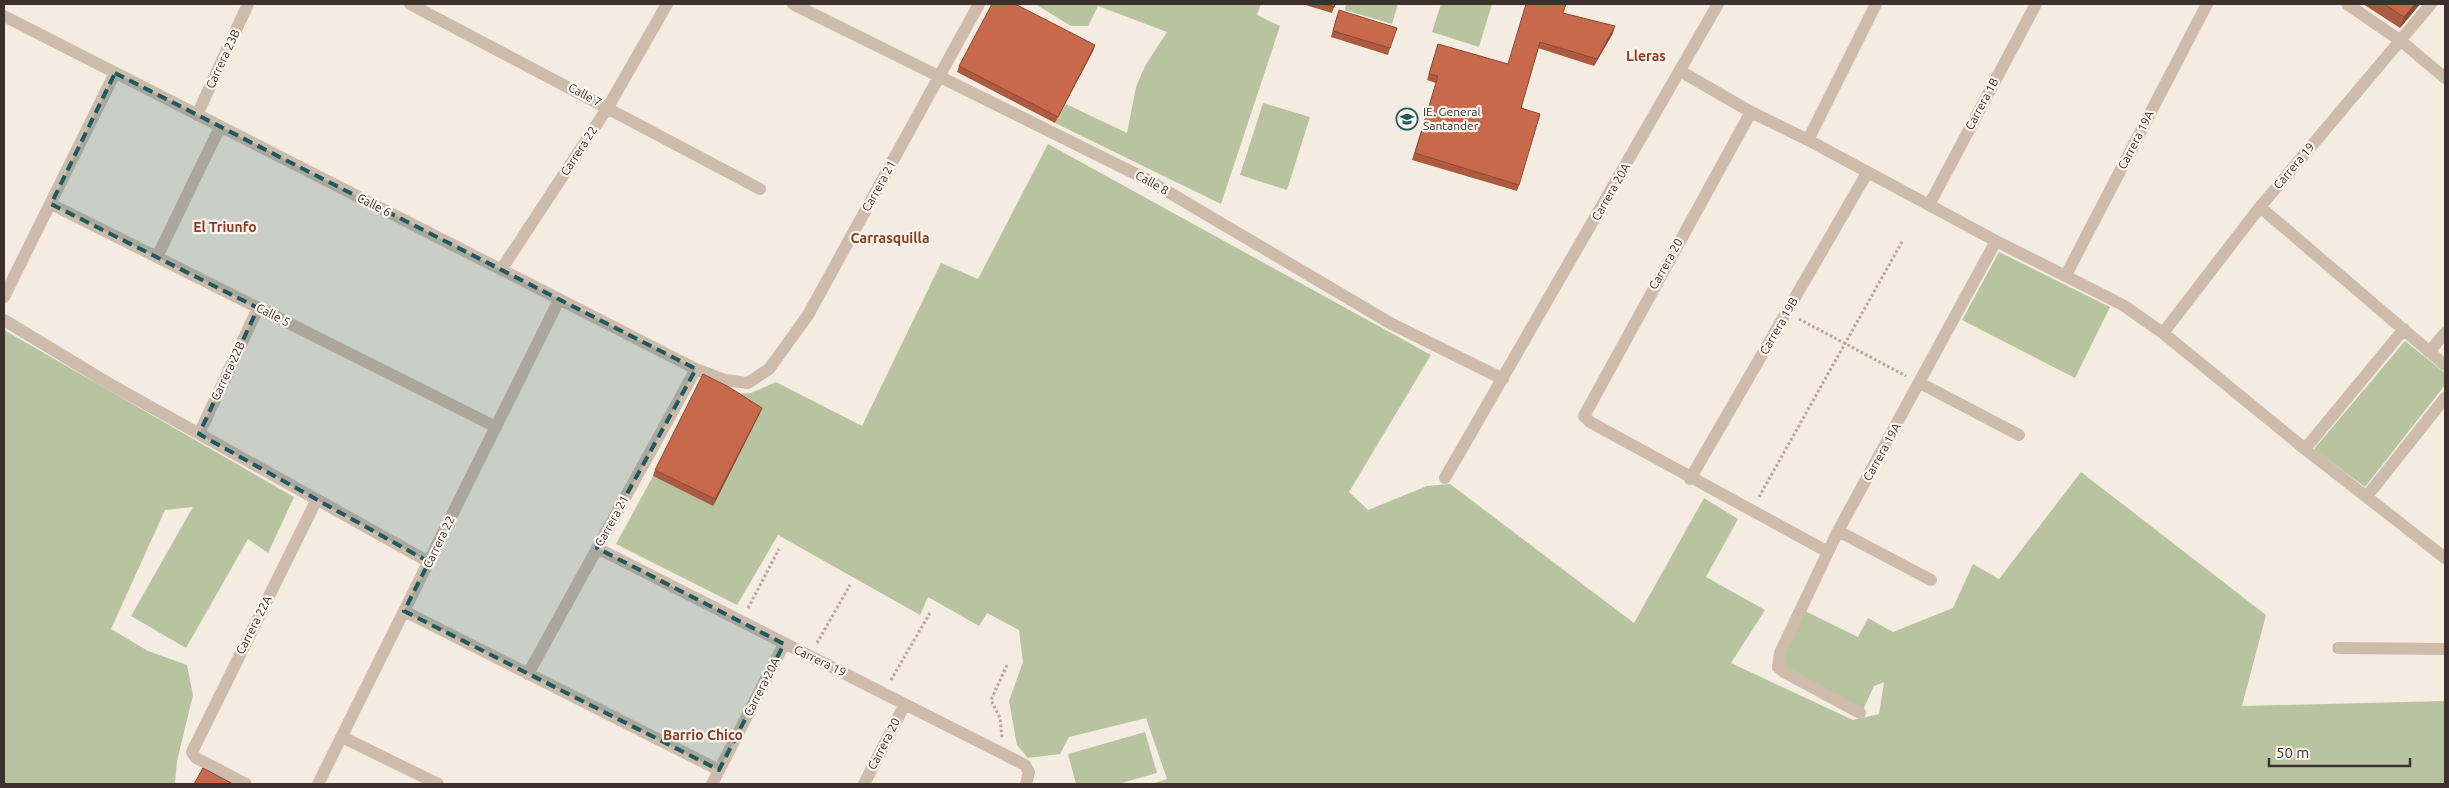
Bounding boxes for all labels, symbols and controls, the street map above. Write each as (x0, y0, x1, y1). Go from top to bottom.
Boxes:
street label: Carrera 23B (203, 27, 242, 90)
district label: Lleras (1626, 48, 1666, 64)
street label: Carrera 1B (1962, 76, 2001, 132)
street label: Calle 7 (566, 80, 604, 109)
place label: IE. General Santander (1423, 105, 1481, 132)
school or university icon: IE. General Santander (1395, 107, 1419, 131)
street label: Carrera 19A (2115, 108, 2156, 171)
street label: Carrera 22 (558, 124, 599, 178)
street label: Carrera 19 (2271, 140, 2317, 191)
street label: Carrera 21 (859, 158, 898, 214)
street label: Carrera 20A (1589, 161, 1632, 223)
street label: Calle 8 (1133, 168, 1171, 197)
street label: Calle 6 (355, 191, 393, 219)
district label: El Triunfo (193, 219, 257, 235)
district label: Carrasquilla (851, 230, 929, 246)
street label: Carrera 20 (1646, 236, 1685, 292)
street label: Carrera 19B (1757, 295, 1800, 357)
street label: Calle 5 (254, 301, 292, 329)
street label: Carrera 22B (208, 339, 247, 402)
street label: Carrera 19A (1860, 420, 1903, 483)
street label: Carrera 21 (592, 493, 631, 549)
street label: Carrera 22 (420, 514, 457, 570)
street label: Carrera 22A (233, 593, 274, 656)
street label: Carrera 19 (792, 642, 848, 679)
street label: Carrera 20A (741, 655, 782, 718)
street label: Carrera 20 (865, 716, 902, 772)
district label: Barrio Chico (663, 727, 743, 743)
scale bar (2269, 736, 2410, 768)
text: 50 m (2276, 744, 2309, 761)

